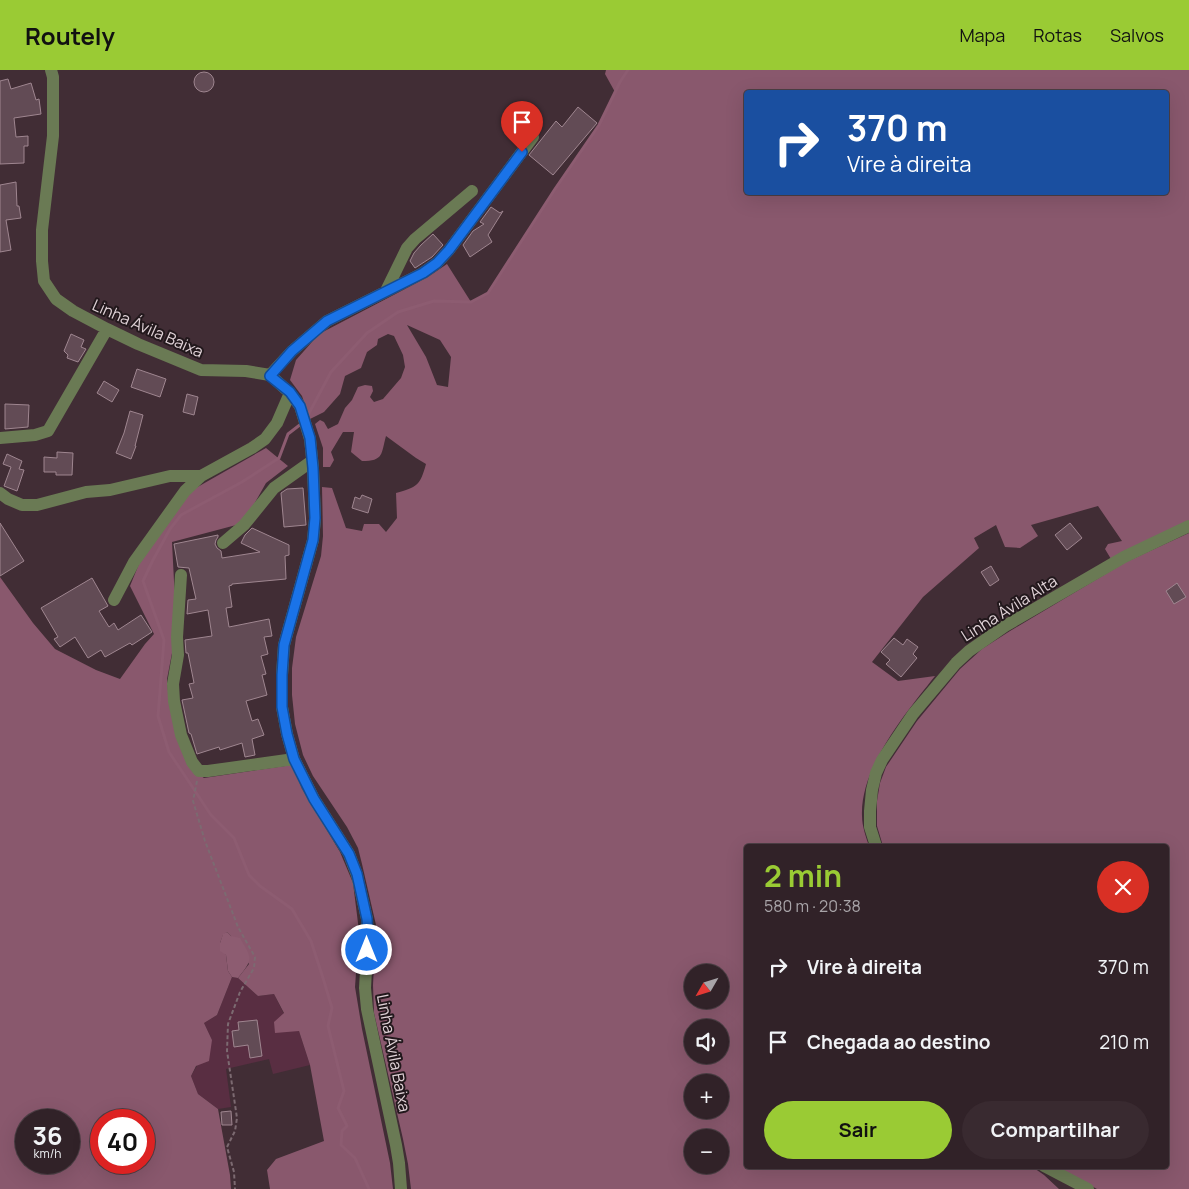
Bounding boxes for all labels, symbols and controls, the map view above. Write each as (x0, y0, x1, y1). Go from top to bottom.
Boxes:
text: Routely (25, 19, 115, 52)
text: Mapa (959, 23, 1005, 47)
text: Rotas (1033, 23, 1082, 47)
text: Salvos (1110, 23, 1164, 47)
pin (501, 101, 543, 152)
text: 370 m (847, 104, 948, 152)
icon: arrive (508, 108, 536, 136)
icon: right (764, 110, 829, 175)
text: Vire à direita (847, 149, 971, 179)
street label: Linha Ávila Baixa (89, 294, 207, 362)
street label: Linha Ávila Alta (957, 570, 1061, 646)
text: 2 min (764, 855, 842, 896)
button: close (1097, 861, 1149, 913)
text: 580 m · 20:38 (764, 895, 861, 917)
position arrow (340, 923, 392, 975)
icon: right (764, 953, 792, 981)
text: Vire à direita (807, 954, 922, 980)
text: 370 m (1097, 954, 1149, 980)
north arrow (684, 964, 729, 1009)
map controls (684, 964, 729, 1174)
street label: Linha Ávila Baixa (372, 992, 416, 1114)
button: sound (684, 1019, 729, 1064)
icon: arrive (764, 1028, 792, 1056)
text: Chegada ao destino (807, 1029, 990, 1055)
text: 210 m (1099, 1029, 1149, 1055)
button: + (684, 1074, 729, 1119)
button: Sair (764, 1101, 952, 1159)
button: Compartilhar (962, 1101, 1149, 1159)
speed limit sign: 40 (90, 1109, 155, 1174)
text: 36 (32, 1118, 63, 1153)
button: − (684, 1129, 729, 1174)
text: km/h (34, 1145, 61, 1162)

